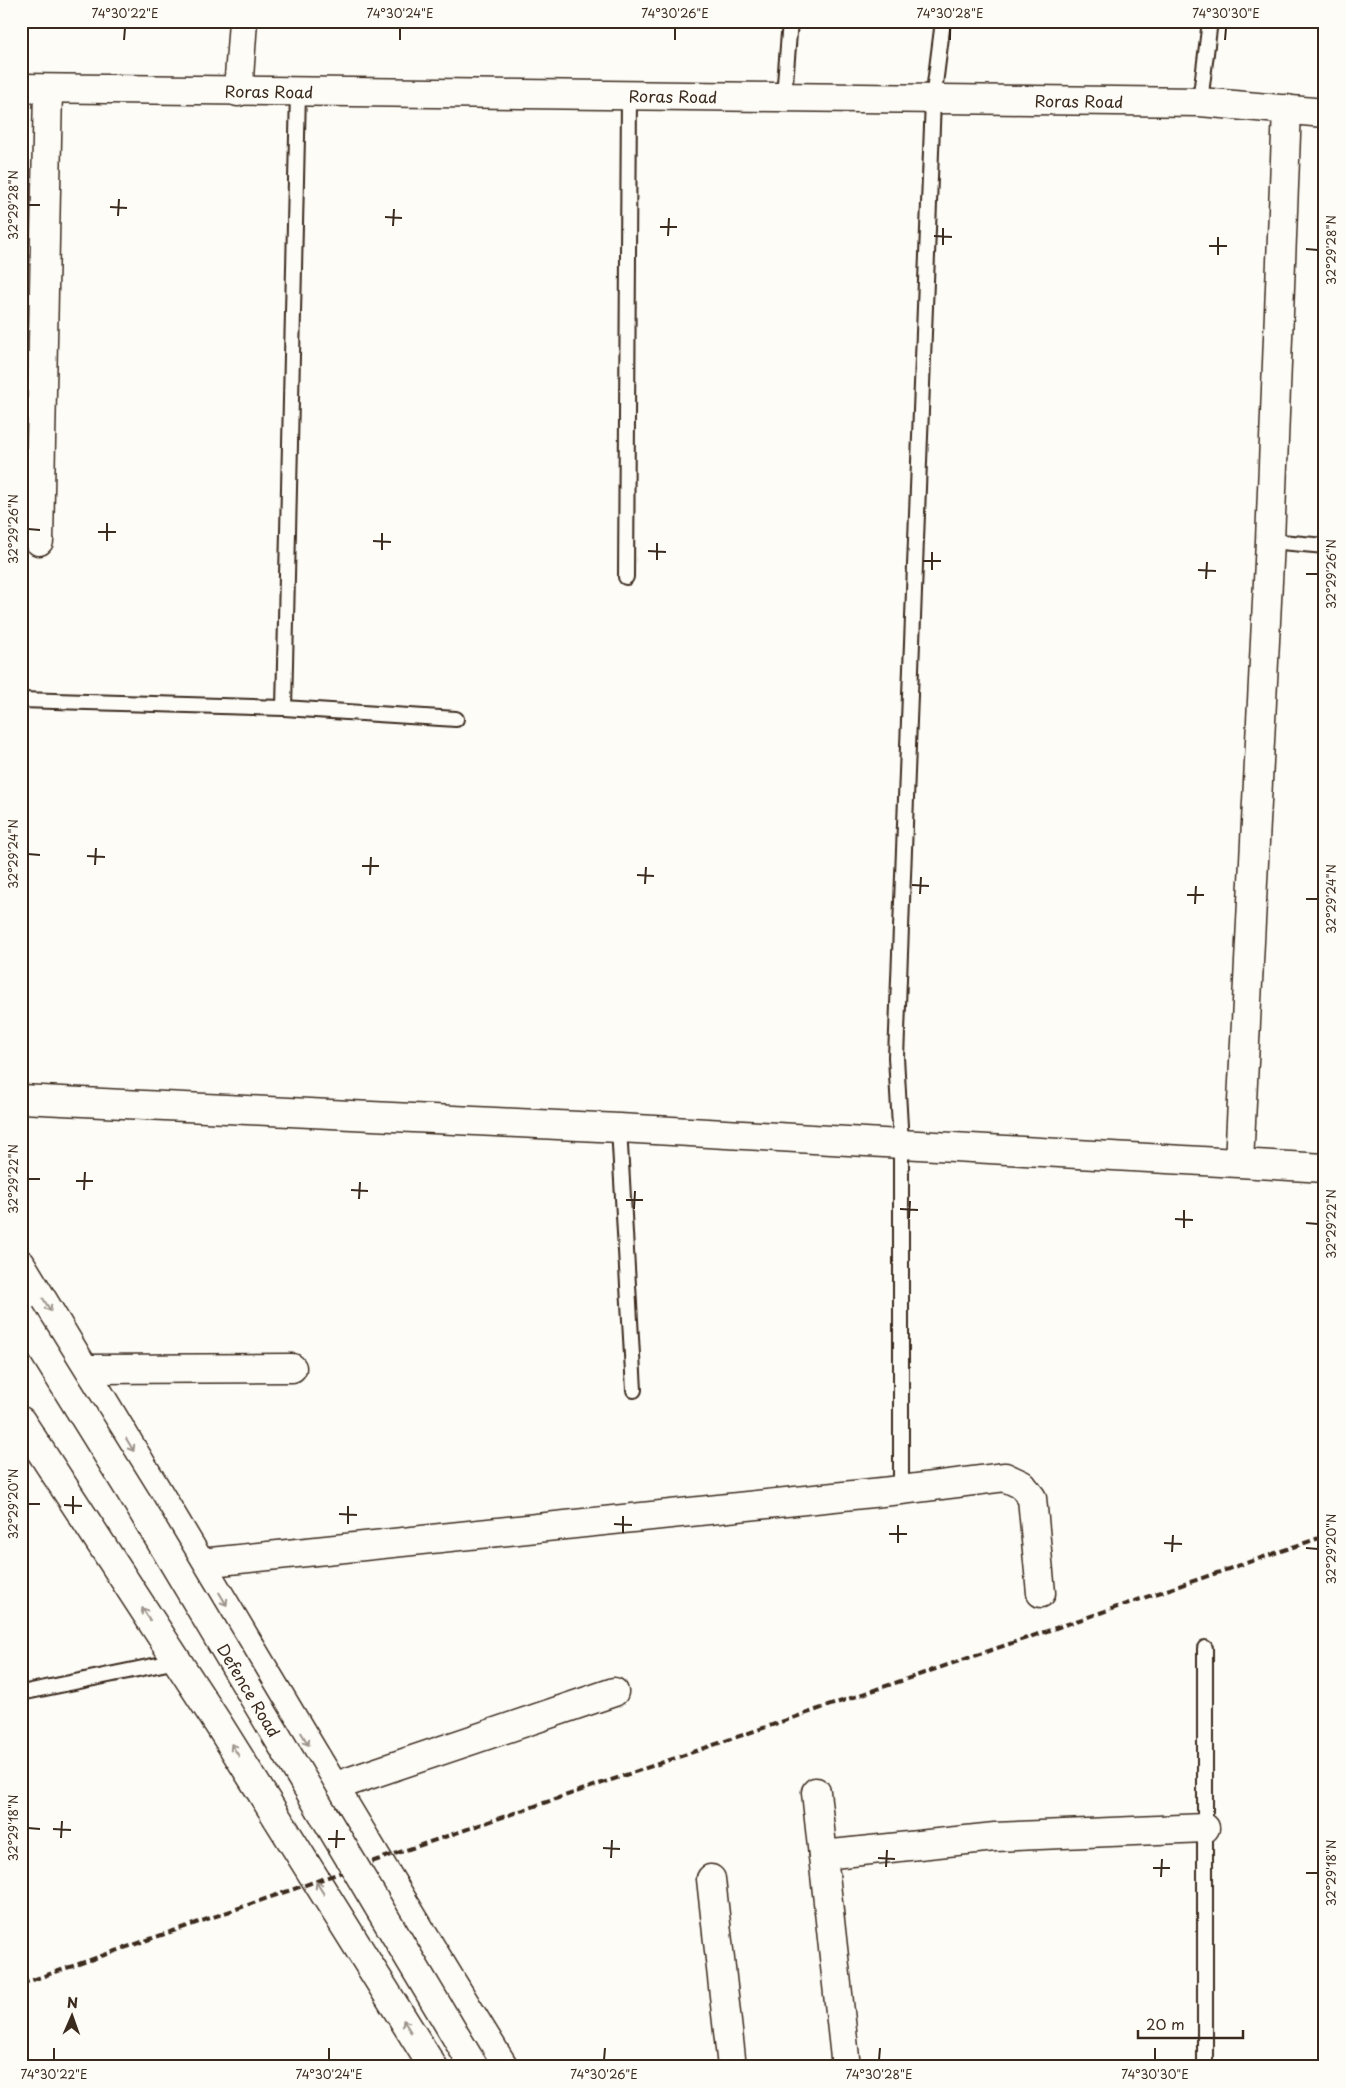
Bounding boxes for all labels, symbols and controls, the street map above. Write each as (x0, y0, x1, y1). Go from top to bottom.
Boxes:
text: 74°30'22"E (91, 4, 159, 22)
text: 74°30'24"E (366, 4, 434, 22)
text: 74°30'26"E (641, 4, 709, 22)
text: 74°30'28"E (916, 4, 984, 22)
text: 74°30'30"E (1192, 4, 1260, 22)
street label: Roras Road (224, 78, 314, 103)
street label: Roras Road (628, 83, 718, 108)
street label: Roras Road (1034, 88, 1123, 113)
text: 32°29'28"N (4, 170, 22, 240)
text: 32°29'28"N (1322, 215, 1340, 285)
text: 32°29'26"N (4, 494, 22, 564)
text: 32°29'26"N (1322, 539, 1340, 609)
text: 32°29'24"N (4, 819, 22, 889)
text: 32°29'24"N (1322, 864, 1340, 934)
text: 32°29'22"N (4, 1144, 22, 1214)
text: 32°29'22"N (1322, 1189, 1340, 1259)
one-way arrow (42, 1298, 52, 1312)
one-way arrow (126, 1437, 136, 1451)
text: 32°29'20"N (4, 1469, 22, 1539)
text: 32°29'20"N (1322, 1514, 1340, 1584)
one-way arrow (218, 1592, 228, 1606)
one-way arrow (141, 1607, 152, 1621)
street label: Defence Road (212, 1639, 287, 1741)
one-way arrow (301, 1732, 311, 1746)
one-way arrow (230, 1743, 240, 1757)
text: 32°29'18"N (4, 1795, 22, 1861)
text: 32°29'18"N (1322, 1840, 1340, 1906)
one-way arrow (315, 1882, 325, 1896)
north arrow (48, 1990, 98, 2040)
text: N (67, 1992, 78, 2013)
scale bar (1138, 2008, 1244, 2040)
text: 20 m (1146, 2012, 1185, 2035)
one-way arrow (402, 2019, 412, 2033)
text: 74°30'22"E (20, 2065, 88, 2083)
text: 74°30'24"E (295, 2065, 363, 2083)
text: 74°30'26"E (570, 2065, 638, 2083)
text: 74°30'28"E (845, 2065, 913, 2083)
text: 74°30'30"E (1121, 2065, 1189, 2083)

